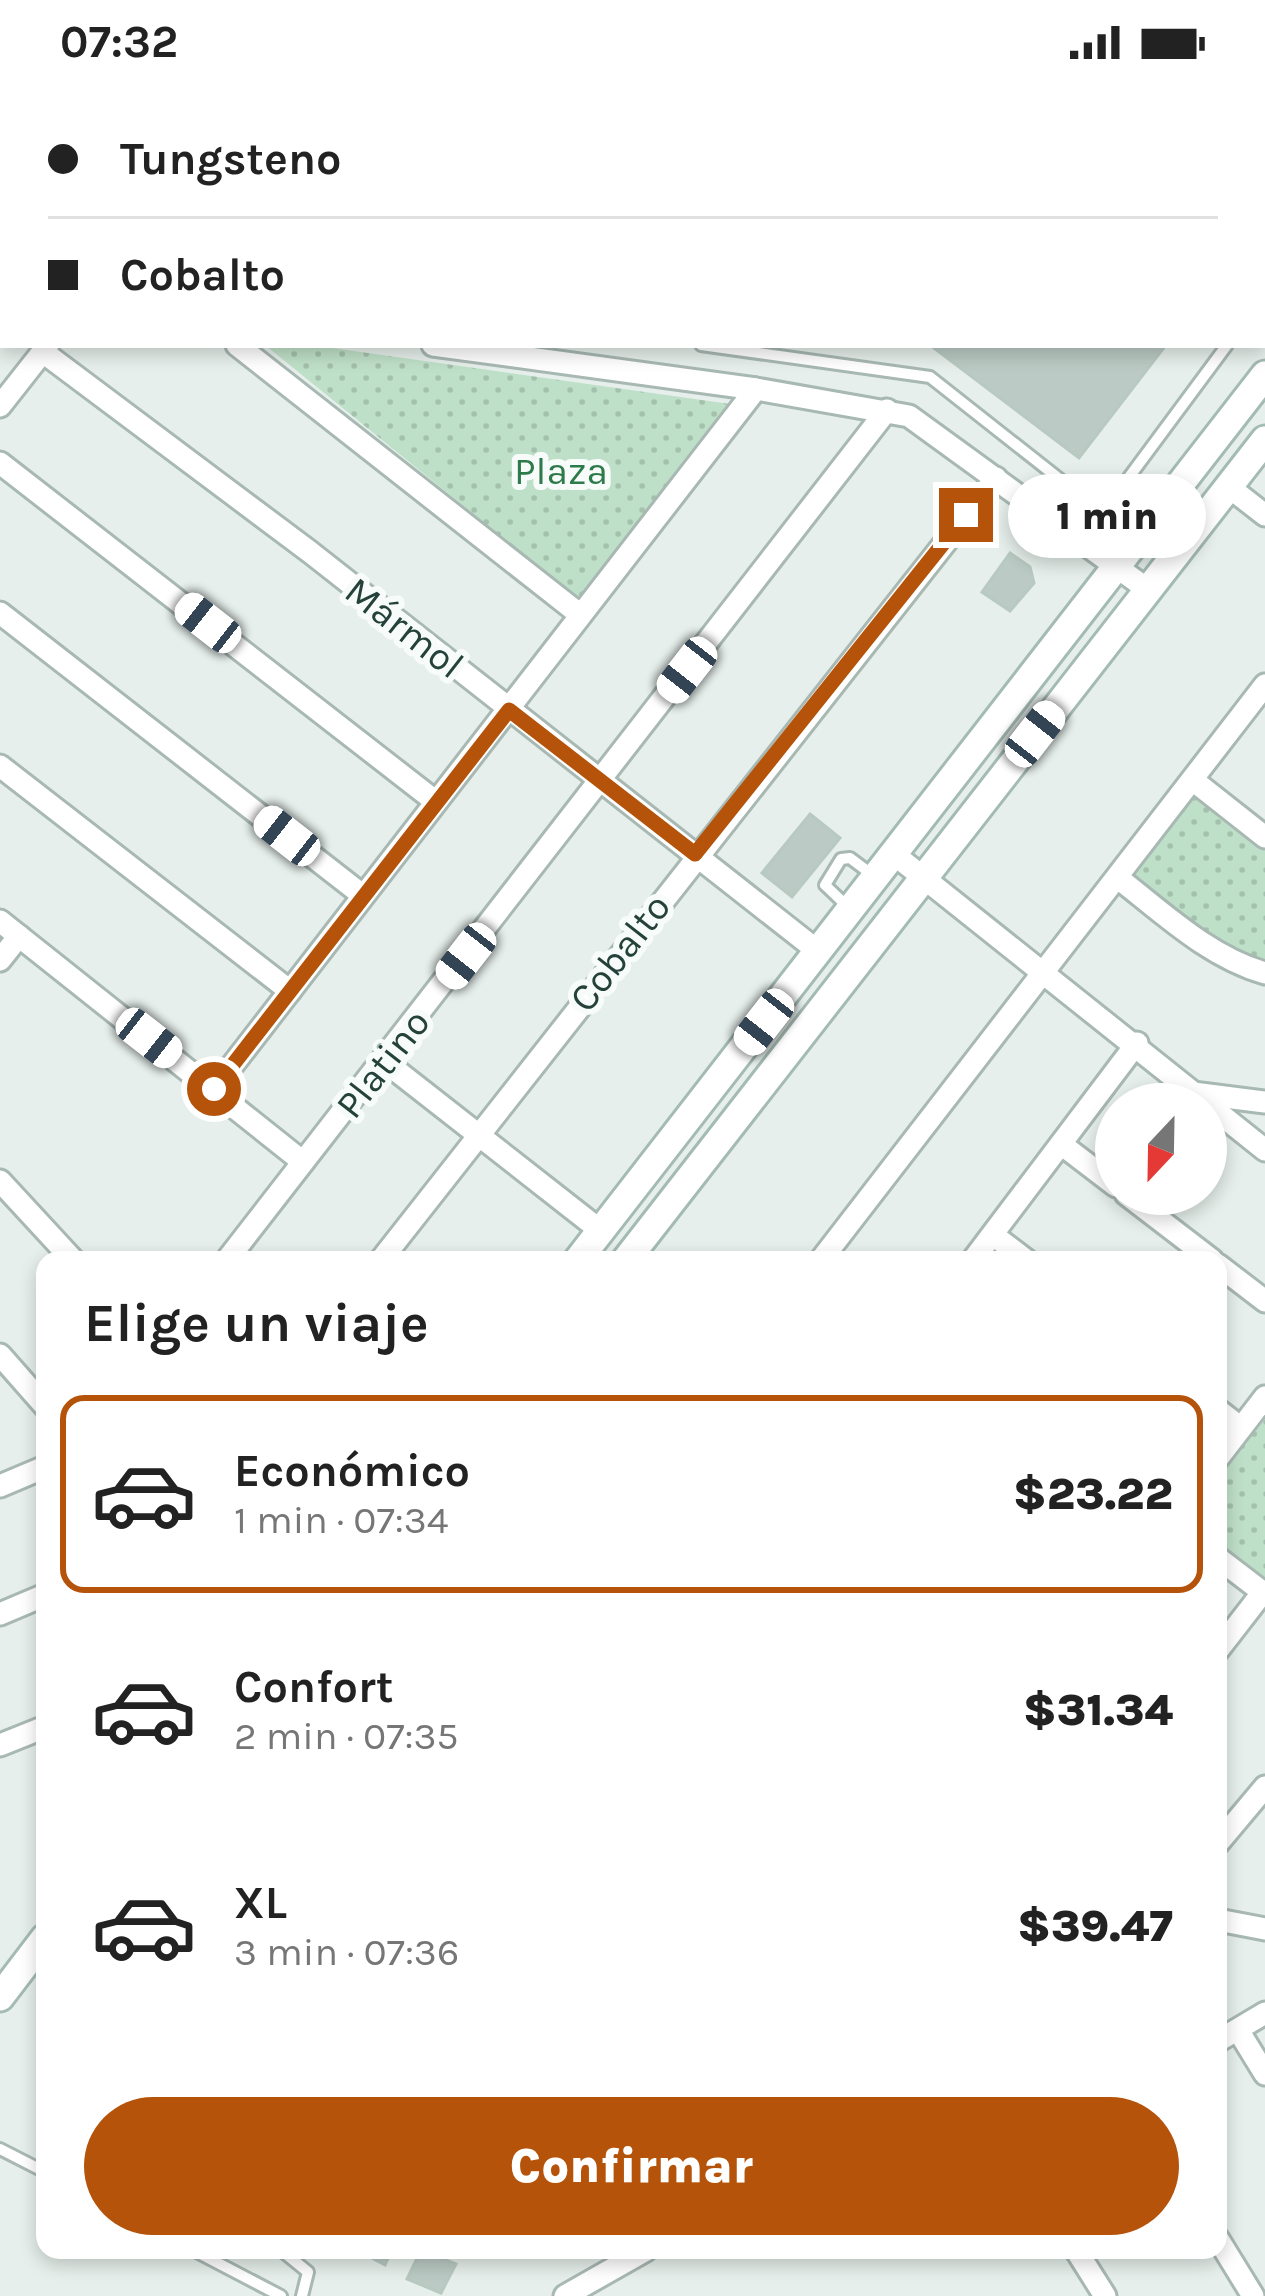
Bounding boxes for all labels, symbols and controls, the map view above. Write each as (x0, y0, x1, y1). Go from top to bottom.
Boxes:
text: 07:32 (60, 16, 178, 68)
text: Tungsteno (120, 133, 341, 185)
text: Cobalto (120, 249, 285, 301)
park label: Plaza (514, 448, 608, 494)
callout: 1 min (1008, 473, 1206, 557)
route end (939, 488, 993, 542)
text: 1 min (1056, 493, 1158, 539)
street label: Mármol (336, 567, 473, 688)
car (169, 587, 247, 659)
car (651, 631, 723, 709)
car (999, 695, 1071, 773)
car (248, 800, 326, 872)
street label: Cobalto (560, 885, 680, 1021)
car (430, 917, 502, 995)
car (728, 983, 800, 1061)
street label: Platino (326, 1000, 439, 1127)
car (110, 1002, 188, 1074)
route start (187, 1062, 241, 1116)
north arrow (1095, 1083, 1227, 1215)
map controls (1095, 1083, 1227, 1215)
text: Elige un viaje (84, 1291, 429, 1355)
icon: car (90, 1440, 198, 1548)
text: Económico (234, 1445, 470, 1497)
text: $23.22 (1013, 1468, 1173, 1520)
text: 1 min · 07:34 (234, 1497, 449, 1543)
icon: car (90, 1656, 198, 1764)
text: Confort (234, 1661, 393, 1713)
text: $31.34 (1023, 1684, 1173, 1736)
text: 2 min · 07:35 (234, 1713, 458, 1759)
icon: car (90, 1872, 198, 1980)
text: XL (234, 1877, 287, 1929)
text: $39.47 (1017, 1900, 1173, 1952)
text: 3 min · 07:36 (234, 1929, 459, 1975)
button: Confirmar (84, 2097, 1179, 2235)

